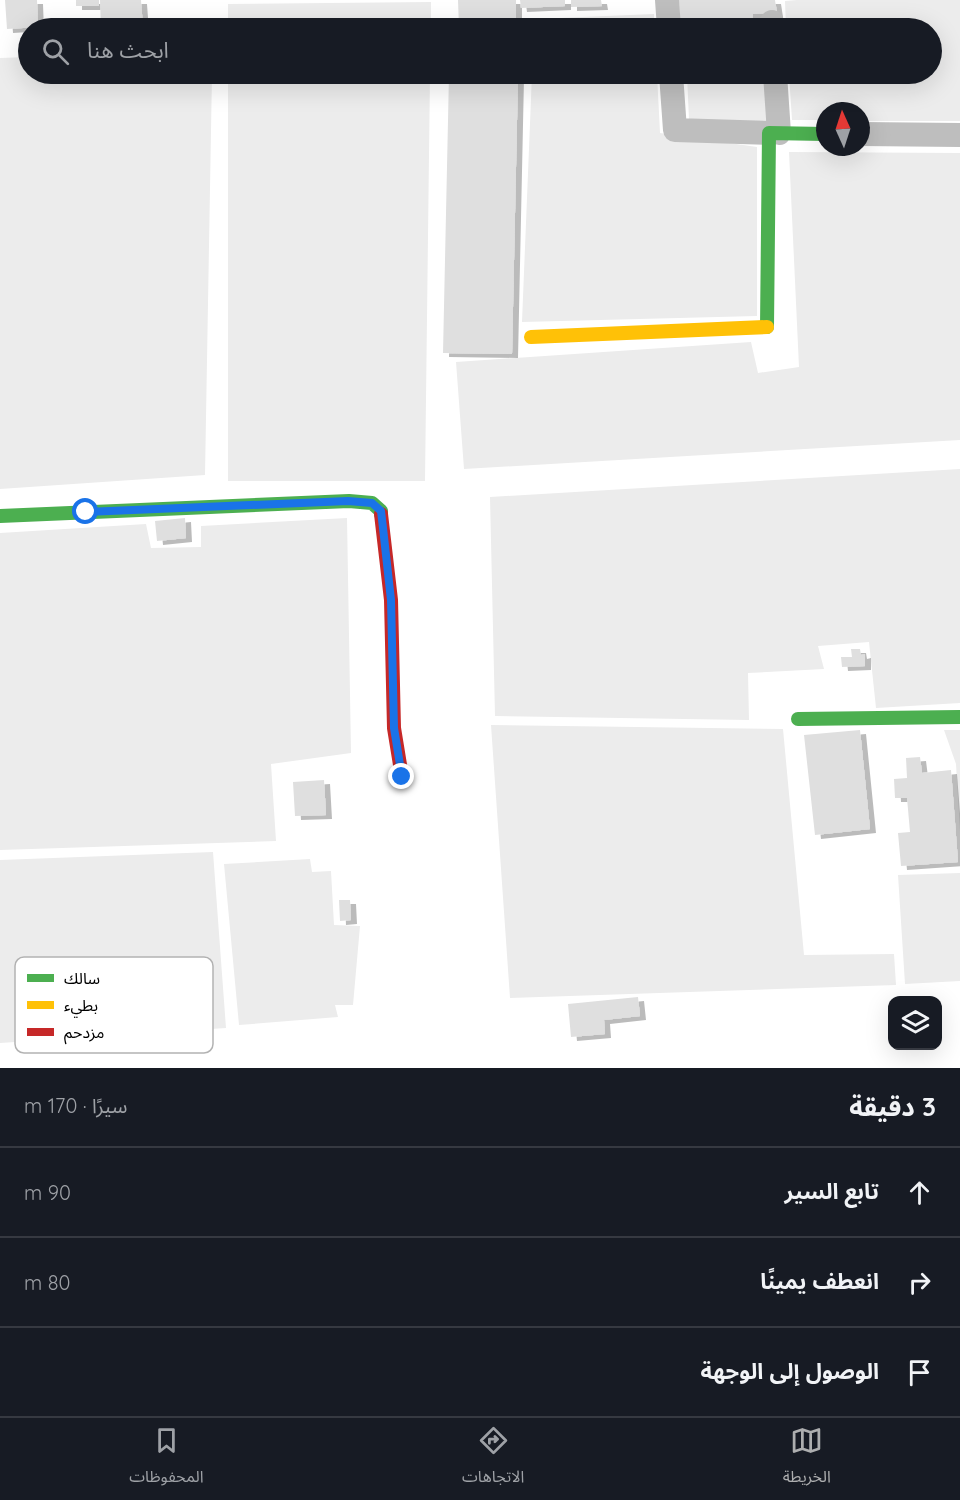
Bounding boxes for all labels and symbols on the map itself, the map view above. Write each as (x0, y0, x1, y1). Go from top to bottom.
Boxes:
north arrow (816, 102, 870, 156)
route start (72, 498, 98, 524)
route end (388, 763, 414, 789)
legend (15, 957, 213, 1053)
text: سالك (64, 968, 100, 988)
text: بطيء (64, 995, 98, 1018)
text: مزدحم (64, 1022, 104, 1045)

